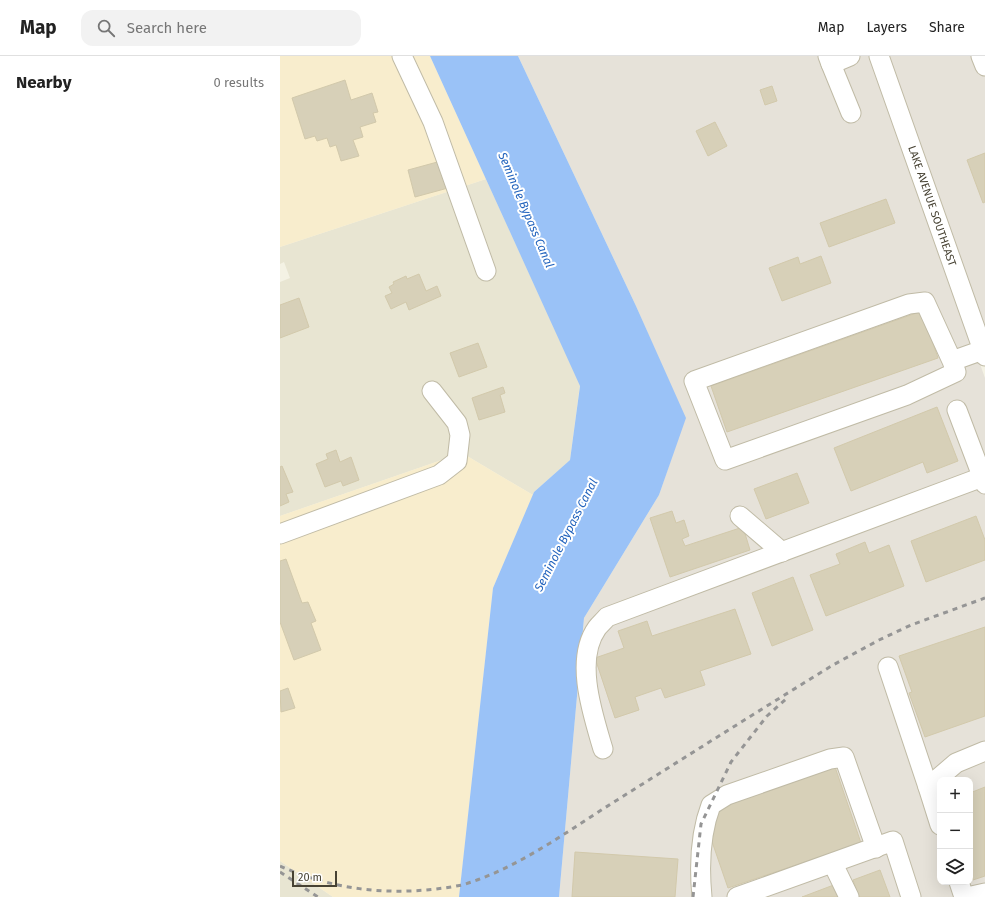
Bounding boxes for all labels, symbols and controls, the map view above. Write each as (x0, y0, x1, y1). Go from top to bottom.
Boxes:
search box (81, 10, 361, 46)
text: Map (20, 16, 57, 39)
icon: search (95, 17, 117, 39)
text: Search here (127, 19, 207, 37)
text: Map (818, 19, 844, 36)
text: Layers (866, 19, 907, 36)
text: Share (929, 19, 965, 36)
text: Nearby (16, 72, 71, 93)
text: 0 results (213, 75, 264, 90)
street label: LAKE AVENUE SOUTHEAST (905, 144, 959, 268)
water label: Seminole Bypass Canal (495, 149, 557, 270)
water label: Seminole Bypass Canal (531, 476, 600, 594)
map controls (937, 777, 973, 885)
button: + (937, 777, 973, 813)
button: − (937, 813, 973, 849)
button: layers (937, 849, 973, 885)
scale bar (292, 869, 337, 888)
text: 20 m (298, 871, 322, 884)

